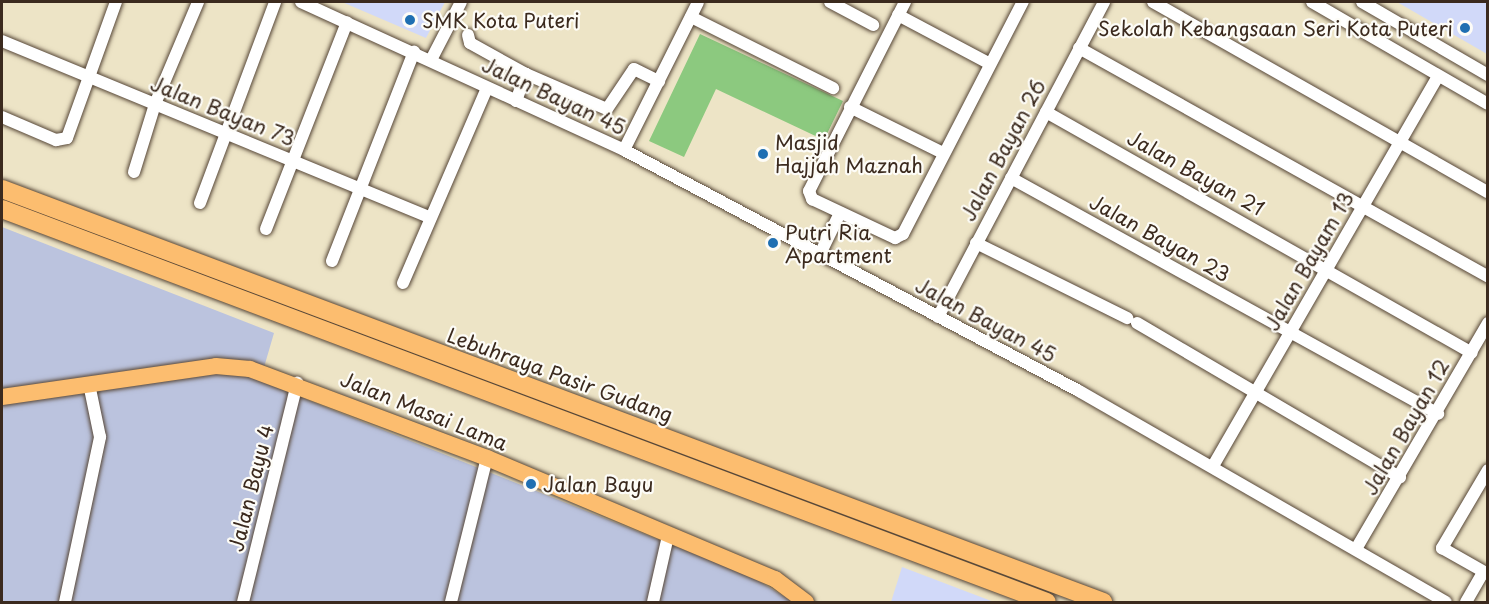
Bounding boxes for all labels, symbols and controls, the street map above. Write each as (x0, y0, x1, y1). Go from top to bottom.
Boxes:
place label: SMK Kota Puteri (422, 8, 581, 32)
marker: SMK Kota Puteri (403, 13, 417, 27)
place label: Sekolah Kebangsaan Seri Kota Puteri (1098, 16, 1453, 40)
marker: Sekolah Kebangsaan Seri Kota Puteri (1458, 21, 1472, 35)
street label: Jalan Bayan 45 (479, 52, 629, 140)
street label: Jalan Bayan 73 (147, 71, 299, 151)
street label: Jalan Bayan 26 (956, 75, 1050, 225)
street label: Jalan Bayan 21 (1123, 125, 1269, 221)
place label: Masjid Hajjah Maznah (775, 130, 924, 177)
marker: Masjid Hajjah Maznah (756, 147, 770, 161)
street label: Jalan Bayam 13 (1259, 187, 1359, 335)
street label: Jalan Bayan 23 (1086, 190, 1234, 286)
place label: Putri Ria Apartment (785, 220, 892, 267)
marker: Putri Ria Apartment (766, 236, 780, 250)
street label: Jalan Bayan 45 (912, 273, 1060, 367)
street label: Lebuhraya Pasir Gudang (444, 323, 676, 427)
street label: Jalan Bayan 12 (1357, 355, 1455, 499)
street label: Jalan Masai Lama (336, 366, 512, 456)
street label: Jalan Bayu 4 (224, 422, 278, 554)
place label: Jalan Bayu (543, 472, 654, 496)
marker: Jalan Bayu (524, 477, 538, 491)

